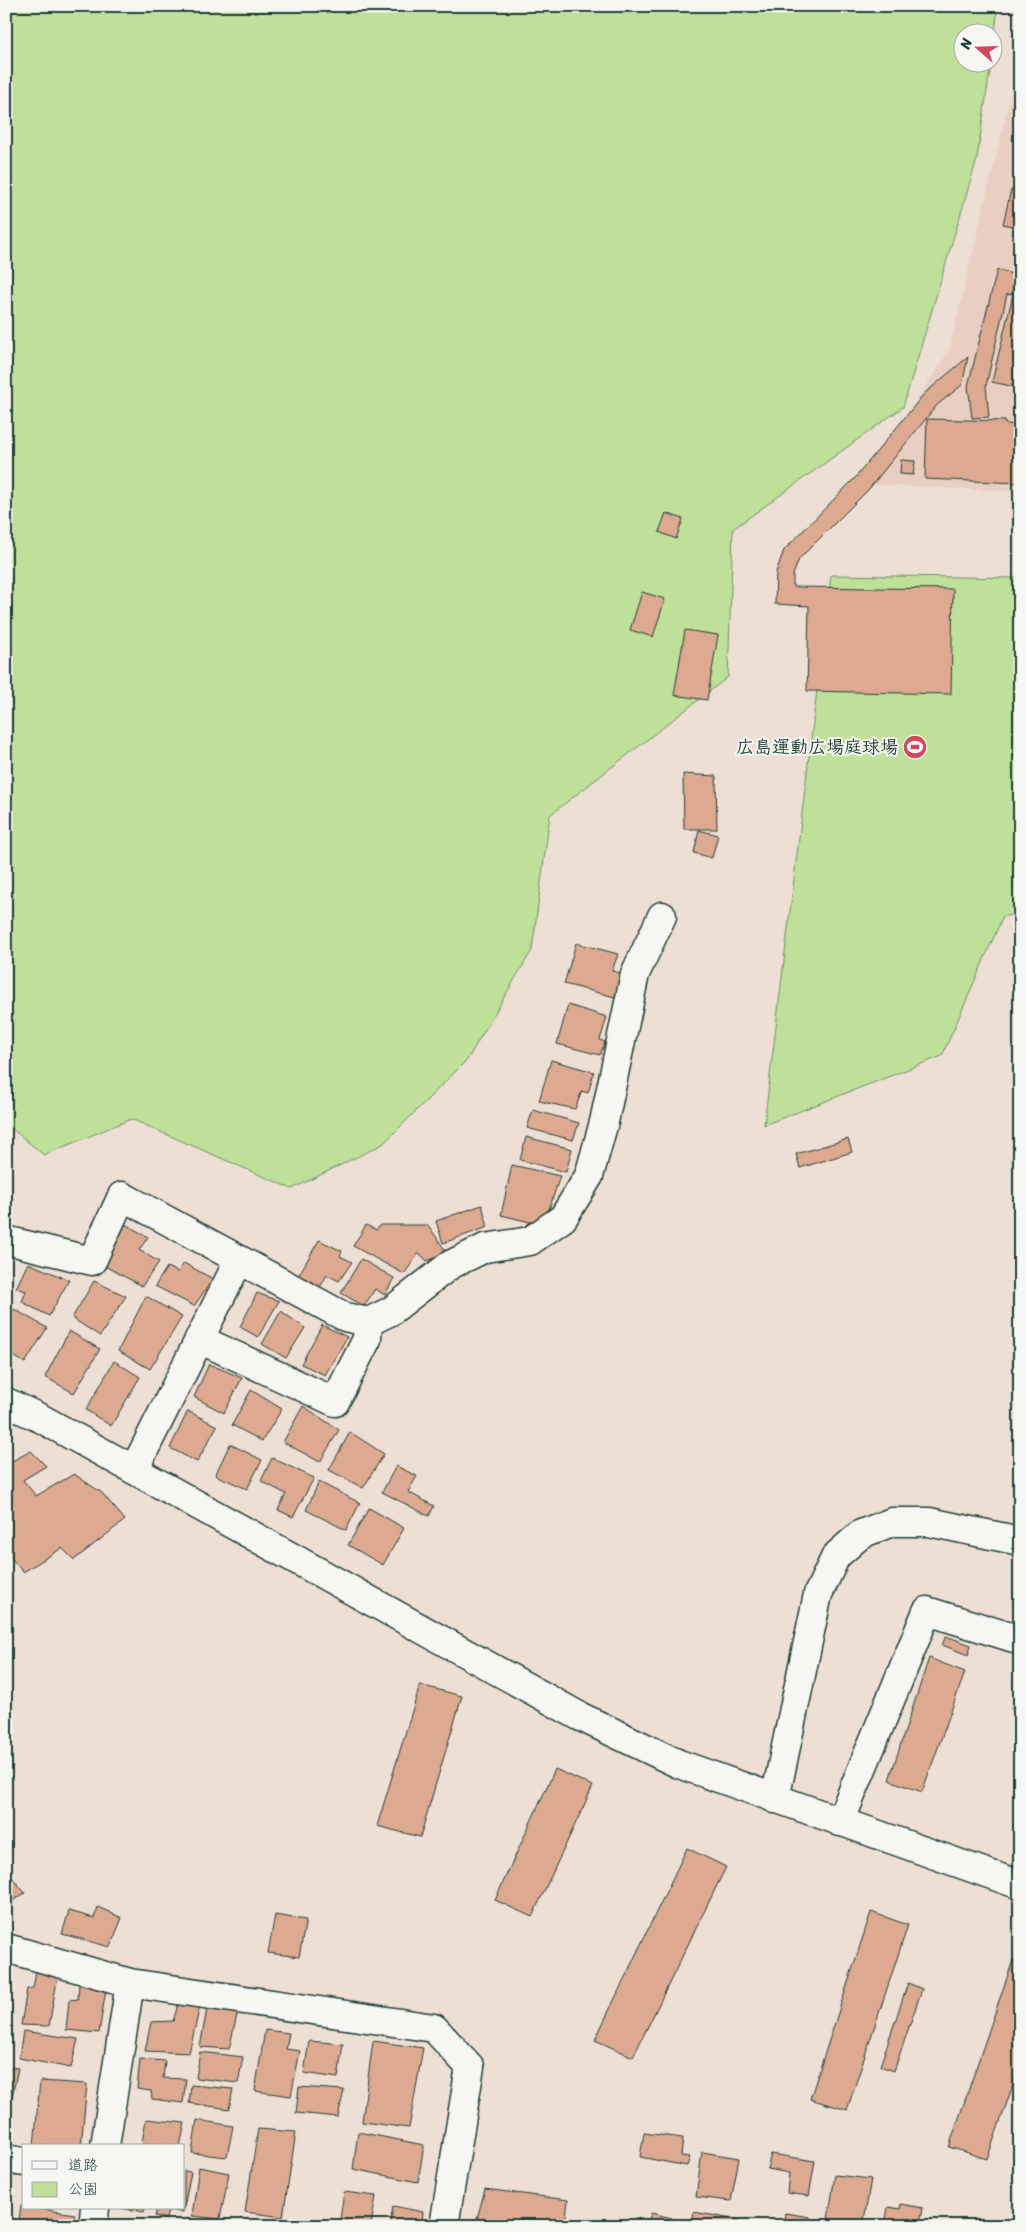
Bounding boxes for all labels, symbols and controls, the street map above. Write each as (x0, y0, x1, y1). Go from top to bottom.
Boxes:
north arrow (954, 22, 1004, 72)
text: N (953, 35, 980, 53)
place label: 広島運動広場庭球場 (736, 731, 898, 763)
sports icon: 広島運動広場庭球場 (902, 734, 928, 760)
legend (22, 2144, 185, 2210)
text: 道路 (68, 2152, 98, 2178)
text: 公園 (68, 2176, 98, 2202)

